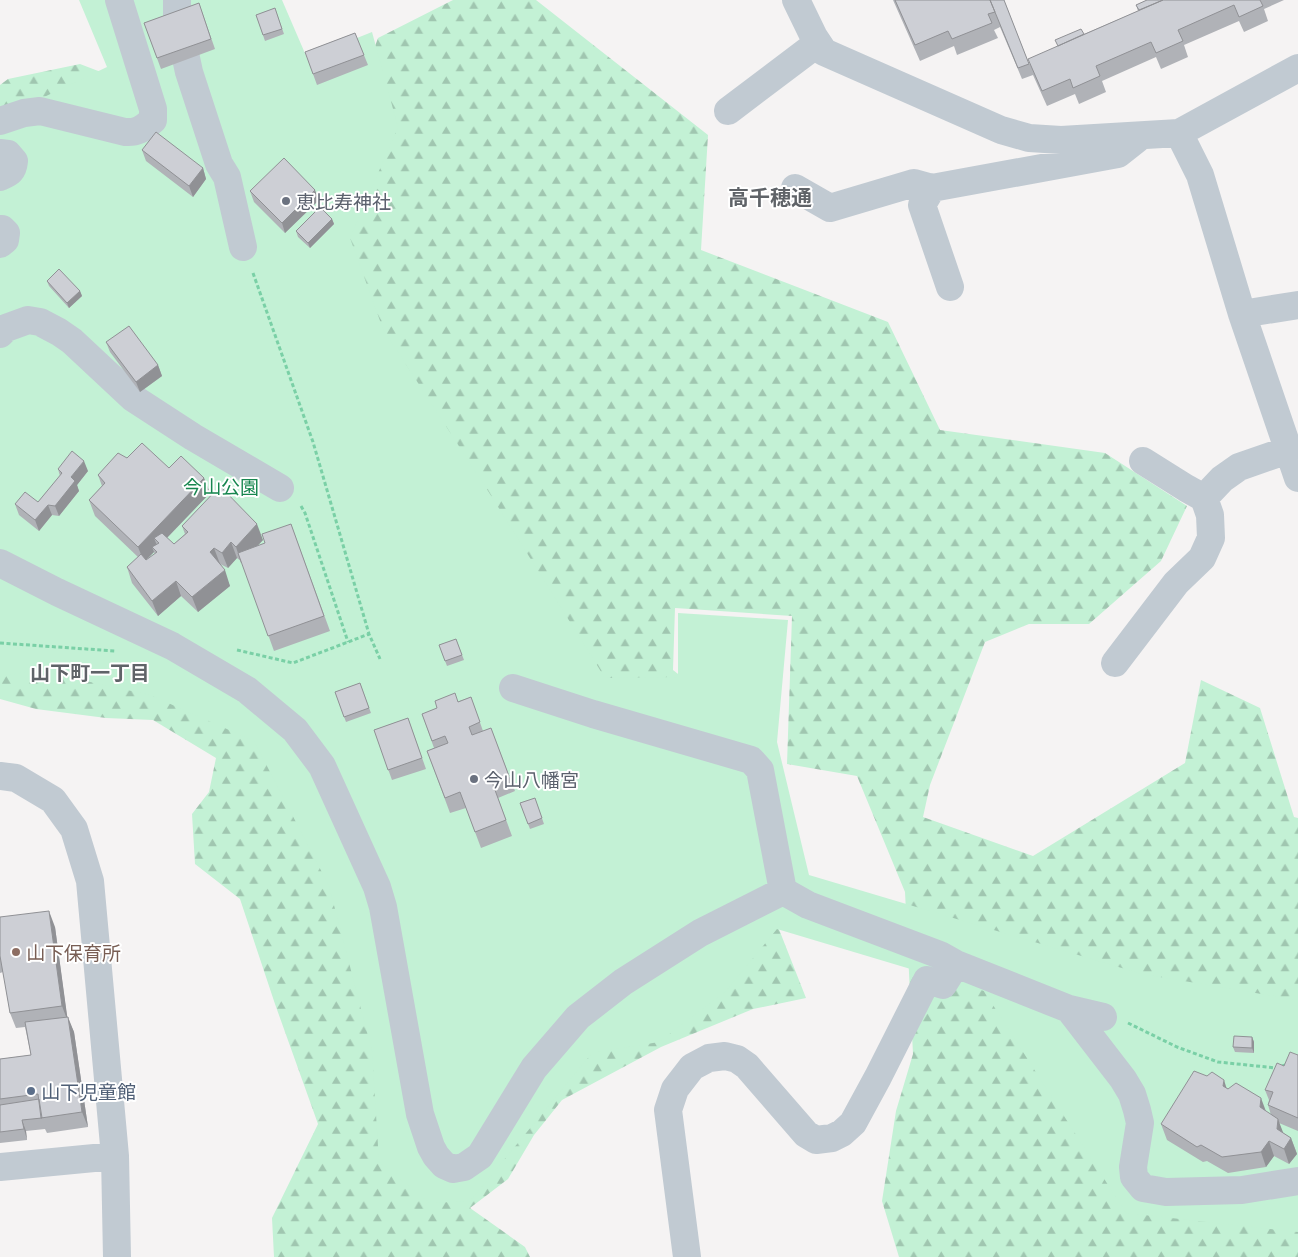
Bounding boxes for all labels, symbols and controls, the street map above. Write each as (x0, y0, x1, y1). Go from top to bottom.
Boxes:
district label: 高千穂通 (728, 184, 812, 209)
place label: 恵比寿神社 (296, 190, 391, 213)
marker: 恵比寿神社 (280, 195, 292, 207)
park label: 今山公園 (183, 475, 259, 498)
district label: 山下町一丁目 (30, 660, 150, 684)
place label: 今山八幡宮 (484, 768, 579, 791)
marker: 今山八幡宮 (468, 773, 480, 785)
place label: 山下保育所 (26, 941, 121, 964)
marker: 山下保育所 (10, 946, 22, 958)
place label: 山下児童館 (41, 1080, 136, 1103)
marker: 山下児童館 (25, 1085, 37, 1097)

